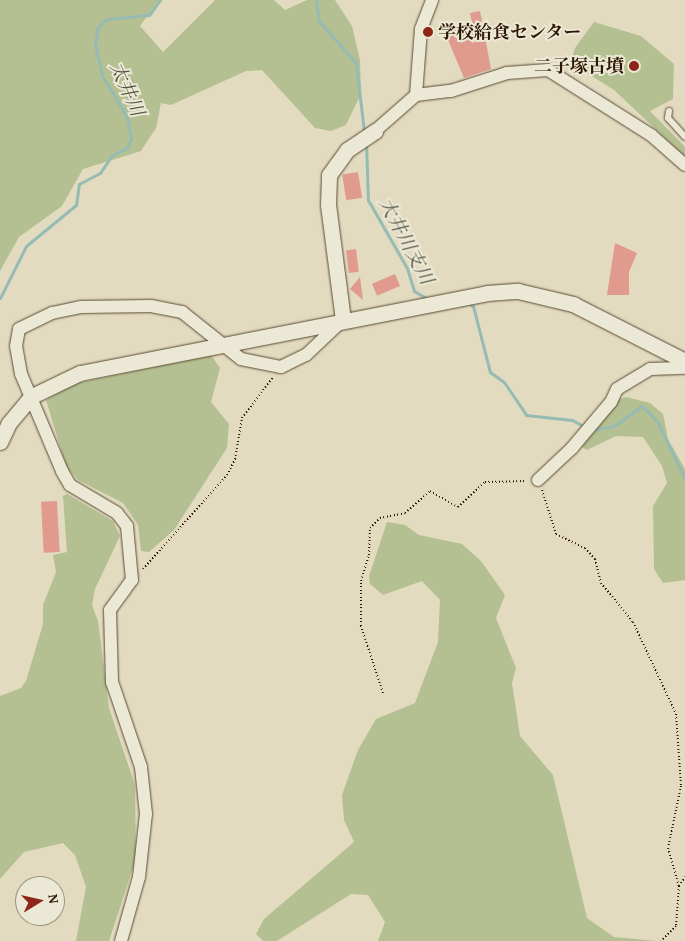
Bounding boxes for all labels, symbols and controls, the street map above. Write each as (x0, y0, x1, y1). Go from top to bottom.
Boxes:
place label: 学校給食センター (438, 21, 582, 43)
marker: 学校給食センター (422, 26, 434, 38)
place label: 二子塚古墳 (534, 55, 624, 77)
water label: 太井川 (105, 58, 149, 120)
marker: 二子塚古墳 (628, 60, 640, 72)
water label: 大井川支川 (374, 194, 438, 288)
north arrow (15, 876, 65, 926)
text: N (43, 893, 64, 905)

